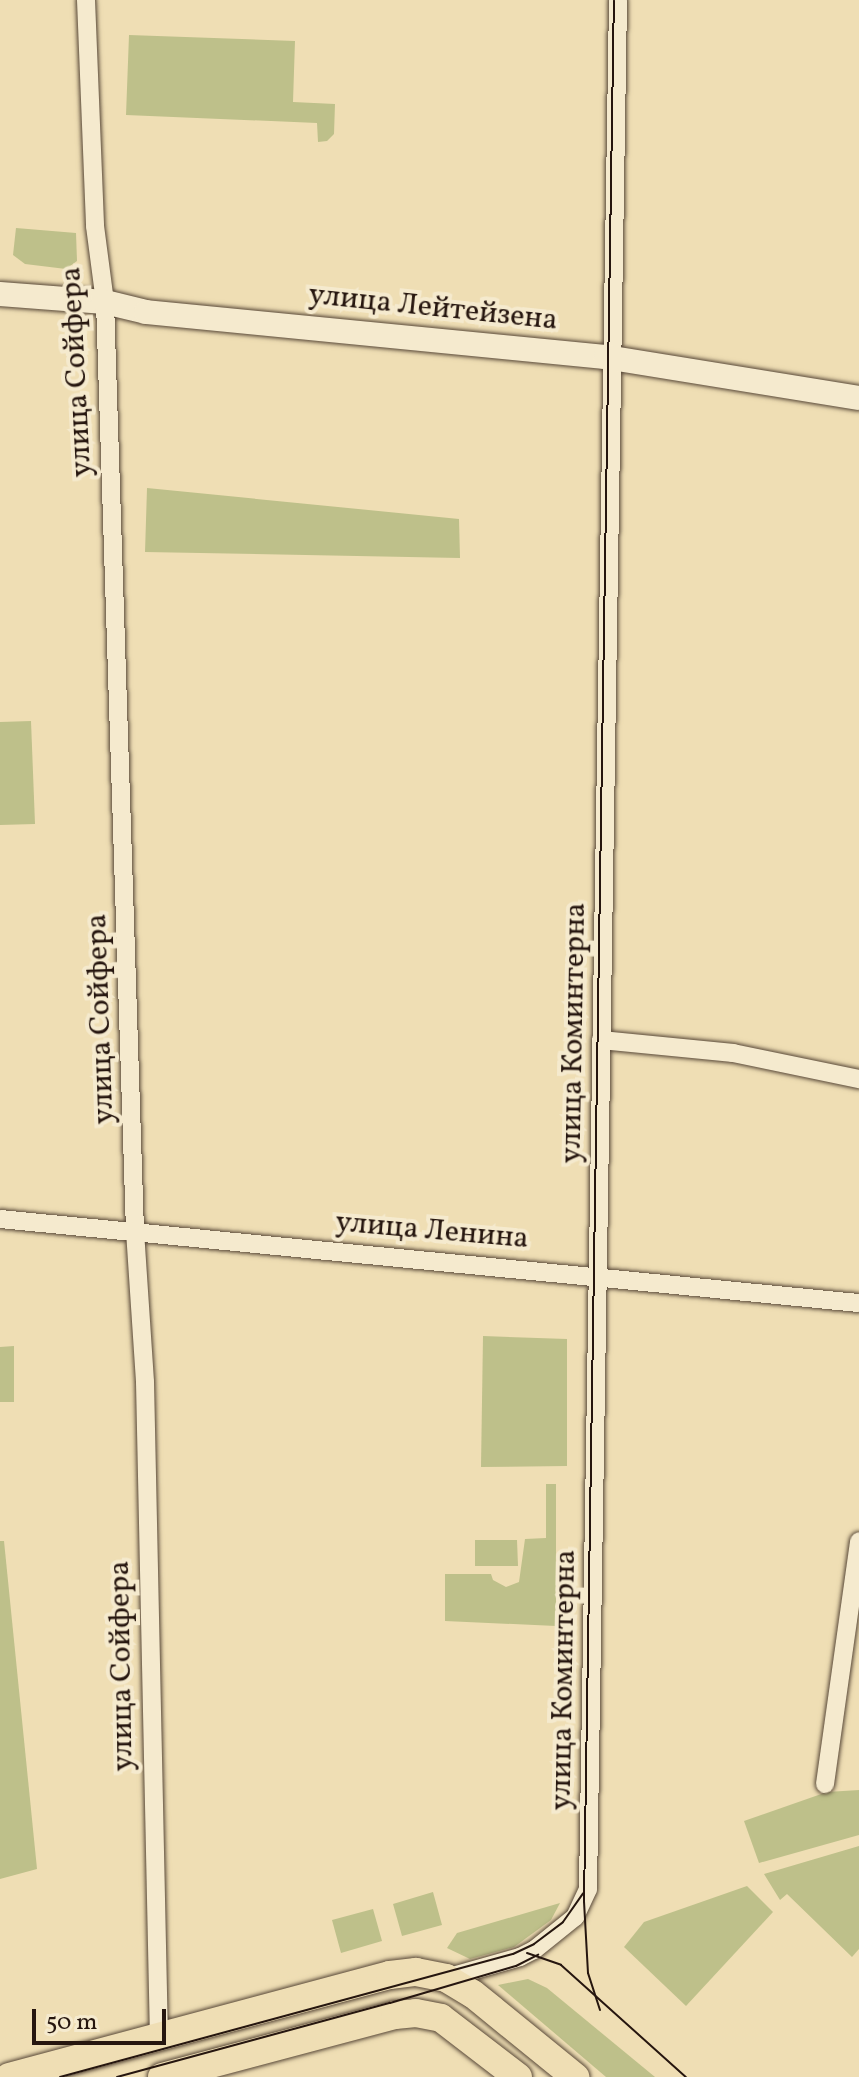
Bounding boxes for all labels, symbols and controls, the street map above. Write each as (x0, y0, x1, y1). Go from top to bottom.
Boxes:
street label: улица Сойфера (54, 266, 100, 478)
street label: улица Лейтейзена (307, 277, 559, 339)
street label: улица Коминтерна (554, 902, 594, 1164)
street label: улица Сойфера (79, 913, 123, 1125)
street label: улица Ленина (334, 1205, 530, 1257)
street label: улица Коминтерна (544, 1549, 584, 1811)
street label: улица Сойфера (102, 1560, 142, 1772)
scale bar (36, 1993, 170, 2043)
text: 50 m (46, 2006, 98, 2040)

